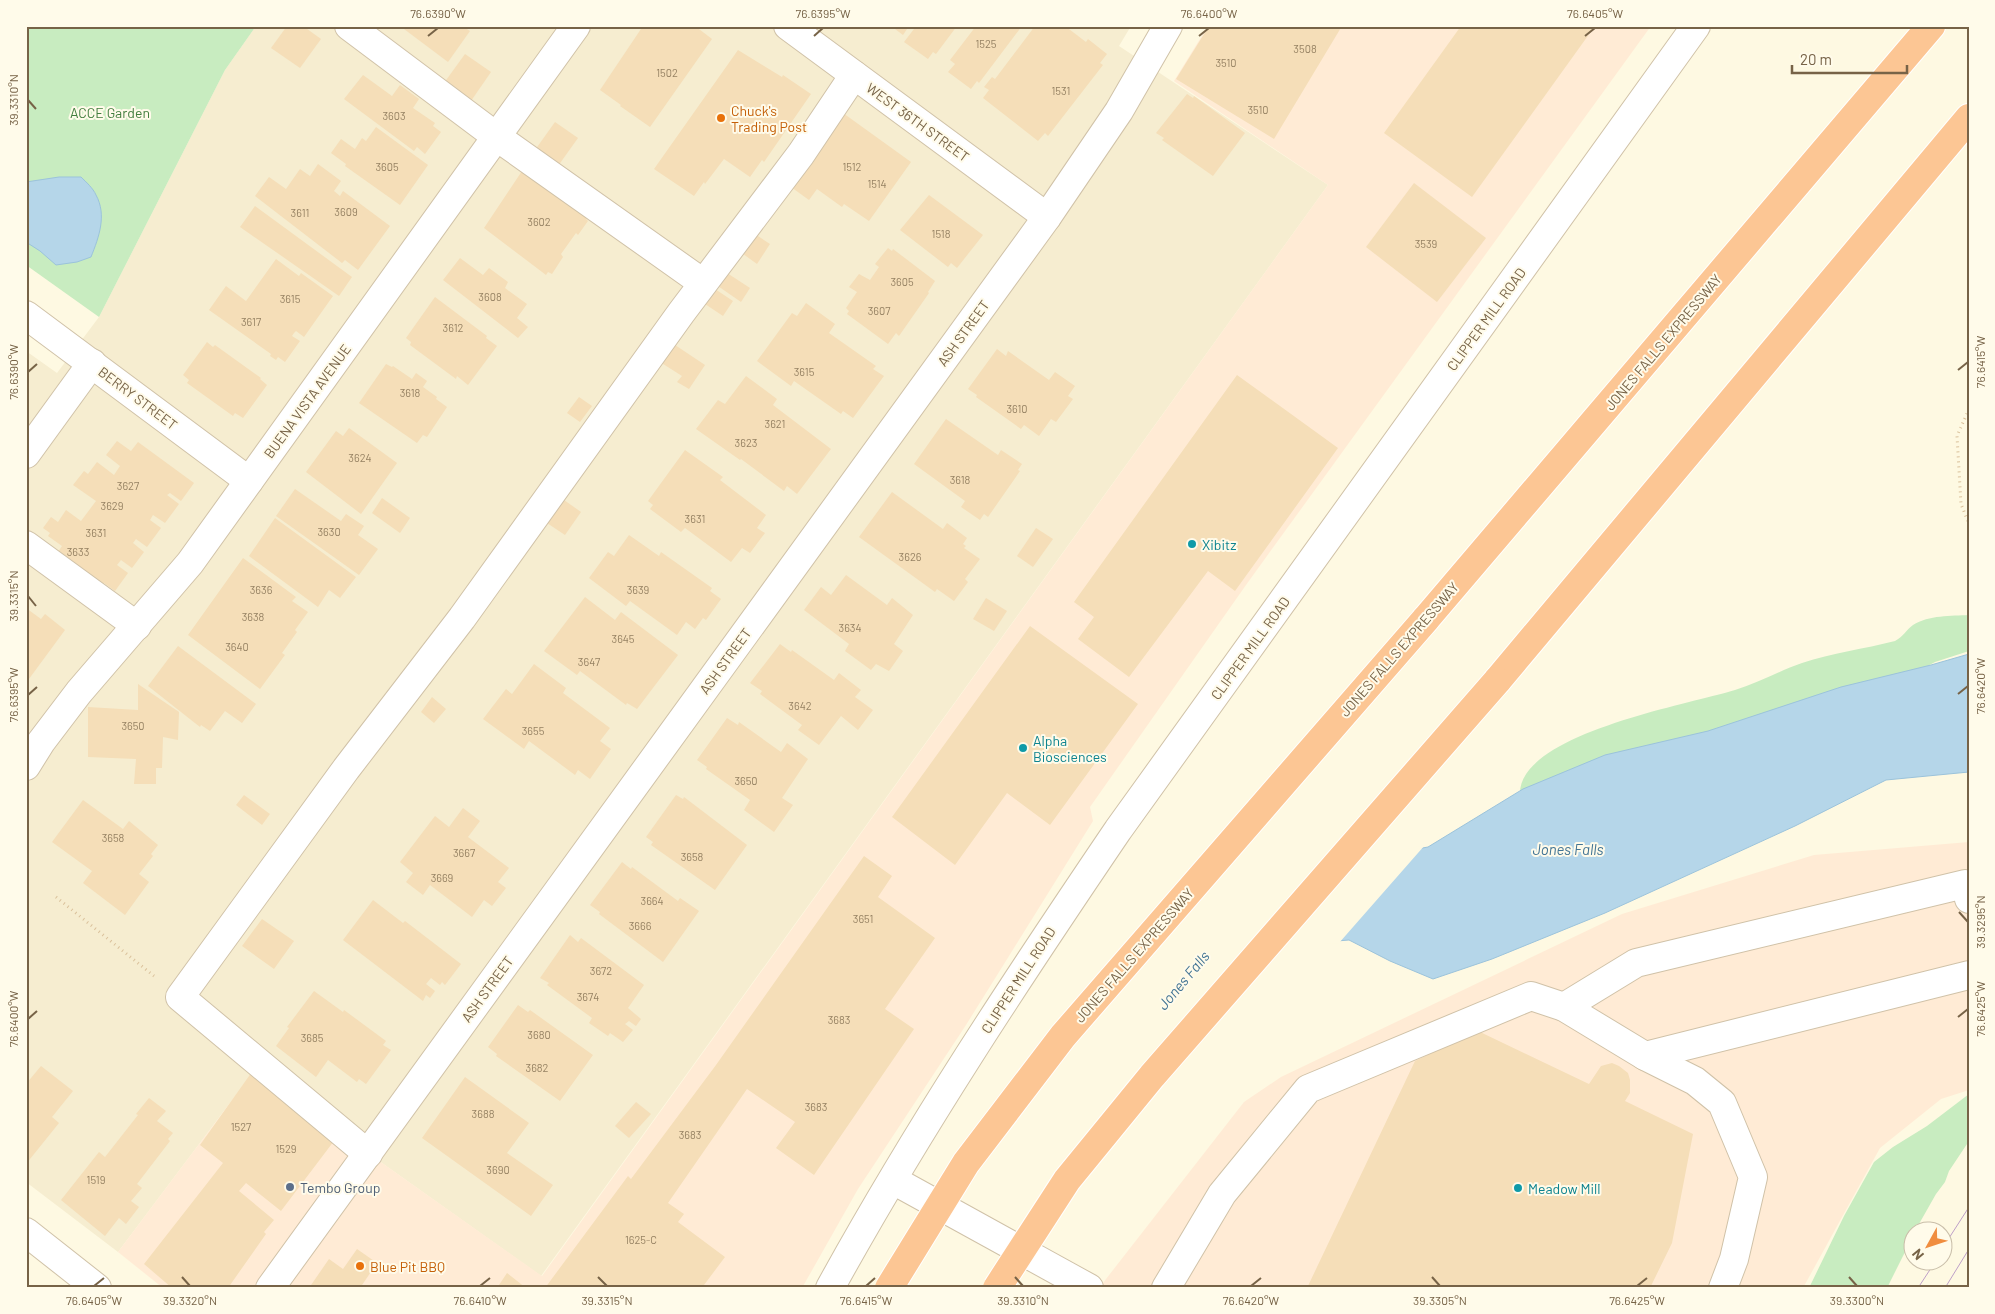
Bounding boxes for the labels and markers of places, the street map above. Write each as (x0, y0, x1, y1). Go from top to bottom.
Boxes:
place label: Chuck's Trading Post (731, 102, 807, 135)
marker: Chuck's Trading Post (715, 112, 727, 124)
place label: Xibitz (1202, 536, 1236, 553)
marker: Xibitz (1186, 538, 1198, 550)
place label: Alpha Biosciences (1033, 732, 1107, 765)
marker: Alpha Biosciences (1017, 742, 1029, 754)
place label: Tembo Group (300, 1179, 380, 1196)
place label: Meadow Mill (1528, 1180, 1600, 1197)
marker: Tembo Group (284, 1181, 296, 1193)
marker: Meadow Mill (1512, 1182, 1524, 1194)
place label: Blue Pit BBQ (370, 1258, 445, 1275)
marker: Blue Pit BBQ (354, 1260, 366, 1272)

